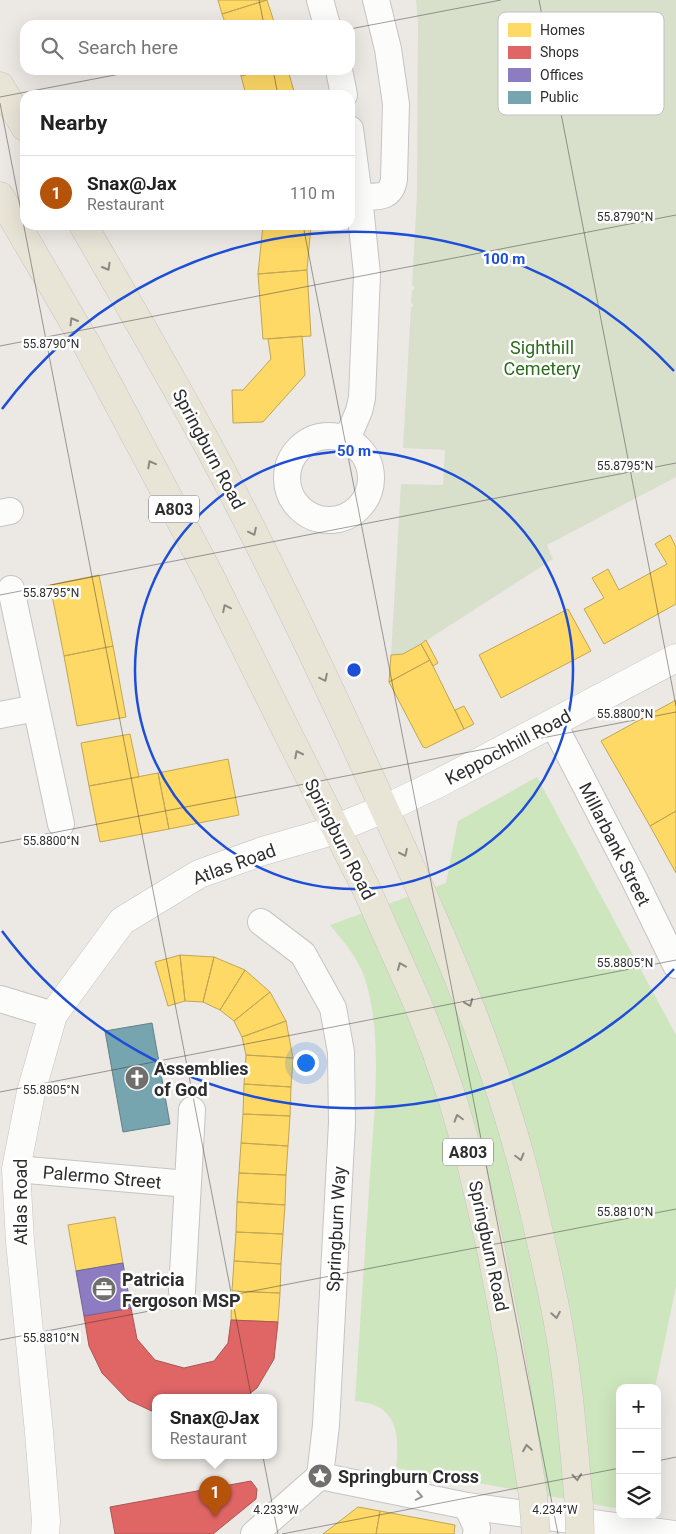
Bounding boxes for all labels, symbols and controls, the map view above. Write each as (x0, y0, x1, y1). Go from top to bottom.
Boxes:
legend (498, 12, 664, 115)
search box (20, 20, 355, 75)
text: Homes (540, 22, 585, 38)
icon: search (38, 34, 66, 62)
text: Search here (78, 36, 178, 59)
text: Shops (540, 44, 579, 60)
text: Offices (540, 67, 584, 83)
text: Public (540, 89, 579, 105)
text: Nearby (40, 111, 107, 135)
text: Snax@Jax (87, 172, 177, 195)
text: 1 (51, 184, 61, 203)
text: 110 m (290, 184, 335, 203)
text: Restaurant (87, 195, 164, 214)
text: 55.8790°N (597, 210, 653, 224)
text: 100 m (483, 250, 525, 268)
one-way arrow (101, 262, 111, 271)
one-way arrow (70, 318, 80, 327)
text: 55.8790°N (23, 337, 79, 351)
park label: Sighthill Cemetery (504, 337, 581, 379)
street label: Springburn Road (168, 385, 250, 513)
text: 50 m (337, 442, 371, 460)
text: 55.8795°N (597, 459, 653, 473)
one-way arrow (147, 461, 157, 470)
road number: A803 (149, 496, 199, 522)
one-way arrow (247, 527, 257, 536)
text: 55.8795°N (23, 586, 79, 600)
one-way arrow (222, 604, 232, 613)
centre of rings (345, 661, 363, 679)
one-way arrow (318, 673, 328, 682)
street label: Keppochhill Road (442, 705, 574, 789)
text: 55.8800°N (597, 707, 653, 721)
one-way arrow (294, 750, 304, 759)
street label: Springburn Road (300, 775, 380, 903)
street label: Millarbank Street (575, 779, 655, 909)
text: 55.8800°N (23, 834, 79, 848)
street label: Atlas Road (190, 839, 278, 889)
one-way arrow (398, 848, 409, 857)
text: 55.8805°N (597, 956, 653, 970)
one-way arrow (396, 962, 407, 971)
one-way arrow (462, 998, 473, 1007)
your location (293, 1050, 319, 1076)
place label: Assemblies of God (154, 1058, 249, 1100)
church icon: Assemblies of God (124, 1065, 150, 1091)
text: 55.8805°N (23, 1083, 79, 1097)
one-way arrow (453, 1114, 463, 1122)
road number: A803 (443, 1138, 493, 1166)
one-way arrow (515, 1152, 525, 1161)
street label: Atlas Road (10, 1159, 31, 1245)
street label: Palermo Street (42, 1161, 162, 1193)
street label: Springburn Way (322, 1165, 350, 1292)
street label: Springburn Road (465, 1179, 513, 1313)
text: 55.8810°N (597, 1205, 653, 1219)
place label: Patricia Fergoson MSP (122, 1269, 241, 1311)
office icon: Patricia Fergoson MSP (91, 1276, 117, 1302)
one-way arrow (551, 1311, 561, 1320)
text: 55.8810°N (23, 1331, 79, 1345)
map controls (616, 1384, 661, 1519)
button: + (616, 1384, 661, 1429)
popup (152, 1394, 277, 1459)
text: Snax@Jax (170, 1406, 259, 1429)
text: Restaurant (170, 1429, 247, 1448)
button: − (616, 1429, 661, 1474)
one-way arrow (522, 1443, 532, 1452)
place icon: Springburn Cross (307, 1463, 333, 1489)
place label: Springburn Cross (338, 1466, 479, 1487)
one-way arrow (571, 1473, 582, 1481)
button: layers (616, 1474, 661, 1519)
pin: 1 (199, 1476, 231, 1517)
one-way arrow (415, 1490, 424, 1501)
text: 4.233°W (253, 1503, 299, 1517)
text: 4.234°W (532, 1503, 578, 1517)

